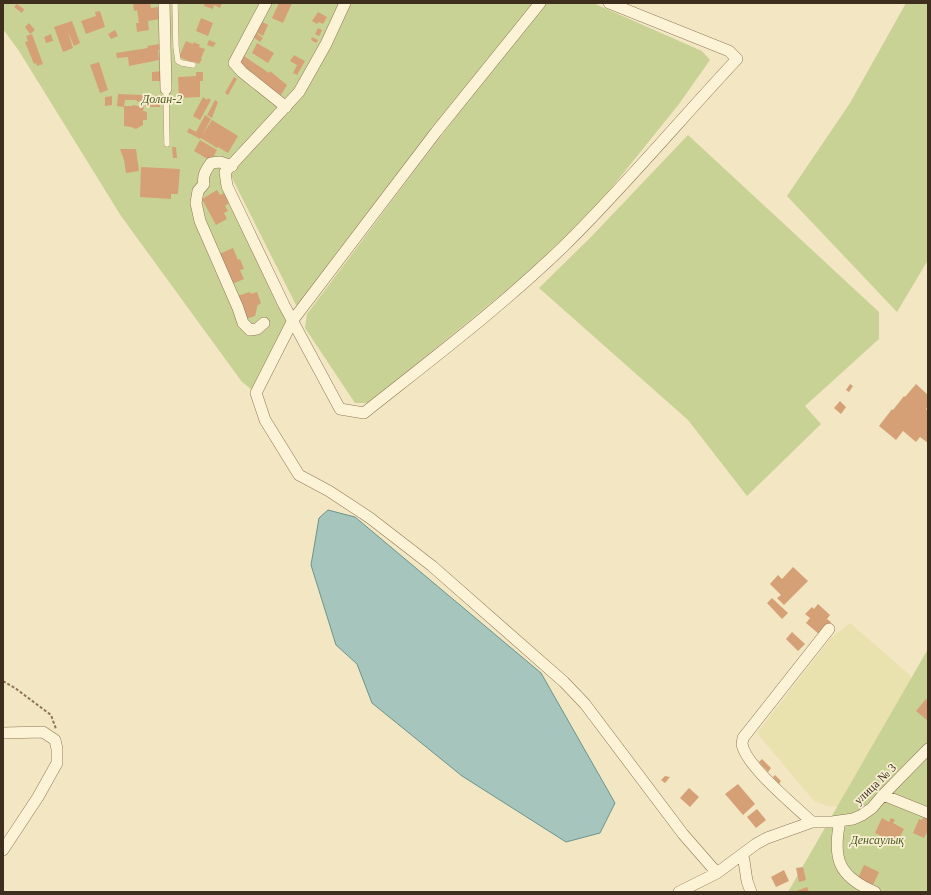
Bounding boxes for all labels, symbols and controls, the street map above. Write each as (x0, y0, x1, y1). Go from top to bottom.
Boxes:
park label: Долан-2 (141, 92, 182, 106)
street label: улица № 3 (851, 761, 899, 807)
park label: Денсаулық (849, 833, 904, 847)

